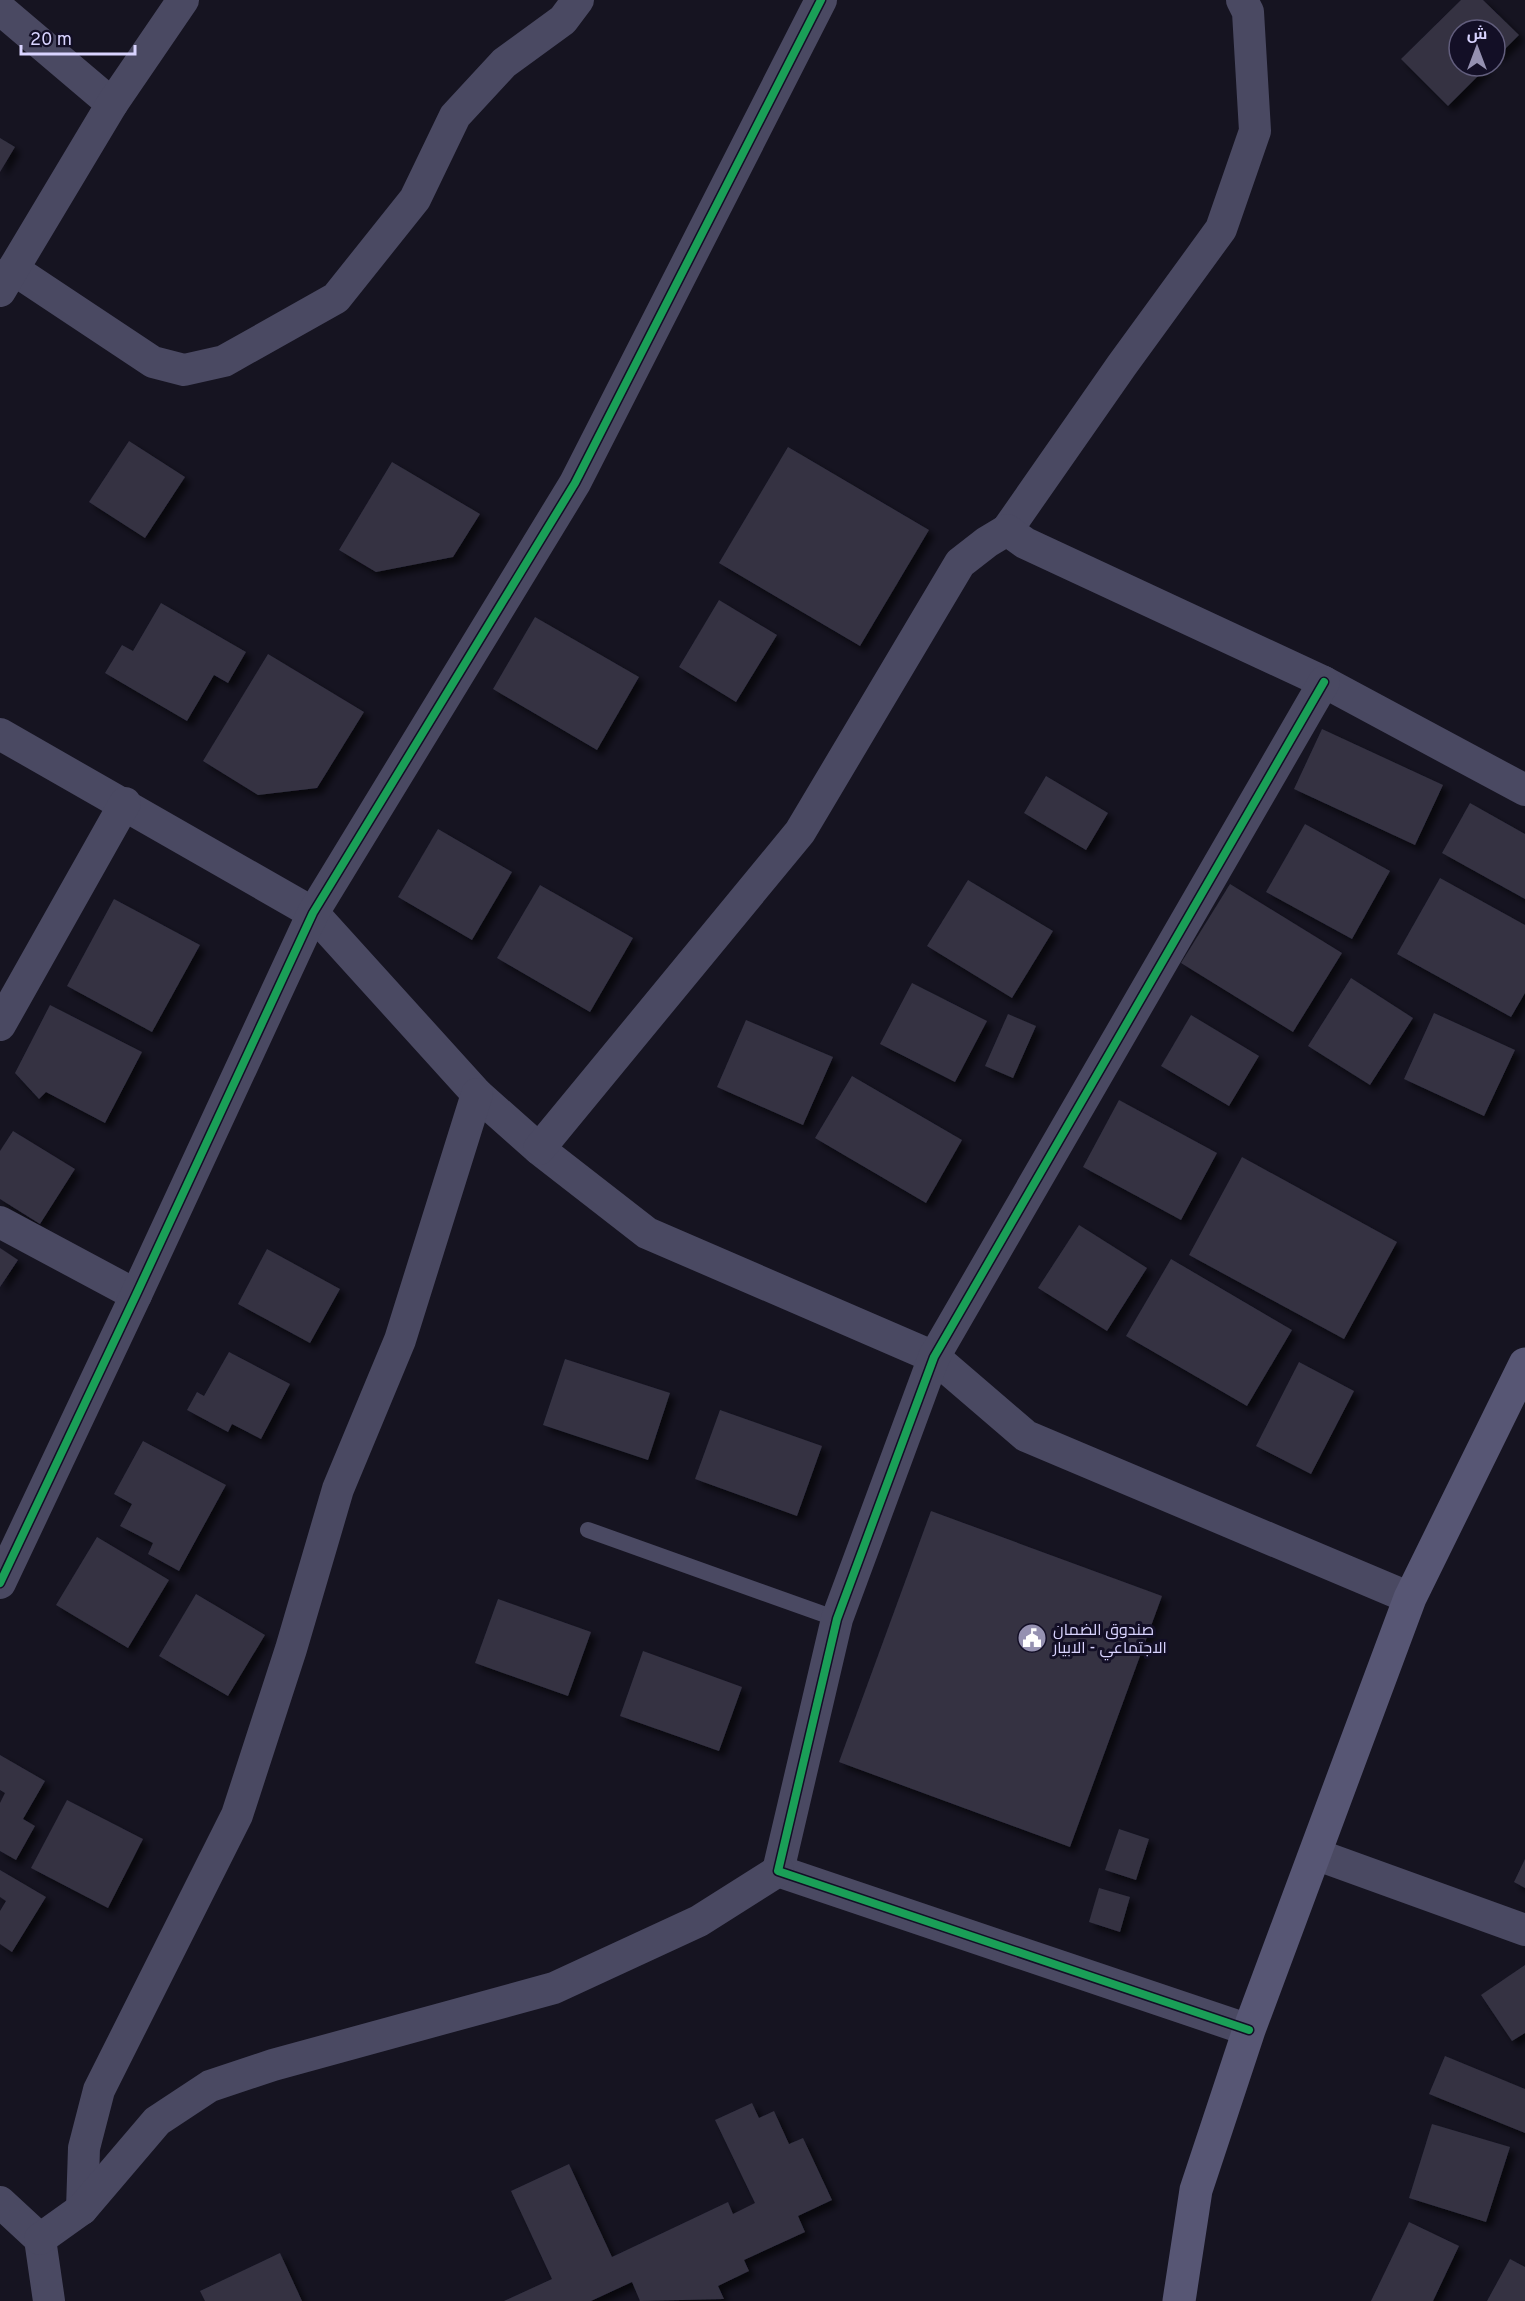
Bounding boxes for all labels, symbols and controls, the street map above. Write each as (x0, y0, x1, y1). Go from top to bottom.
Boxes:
scale bar (21, 18, 135, 56)
north arrow (1447, 18, 1507, 78)
text: ش (1467, 25, 1487, 45)
text: 20 m (30, 29, 72, 52)
place label: صندوق الضمان الاجتماعي - الابيار (1052, 1621, 1167, 1661)
public building icon: صندوق الضمان الاجتماعي - الابيار (1016, 1622, 1048, 1654)

